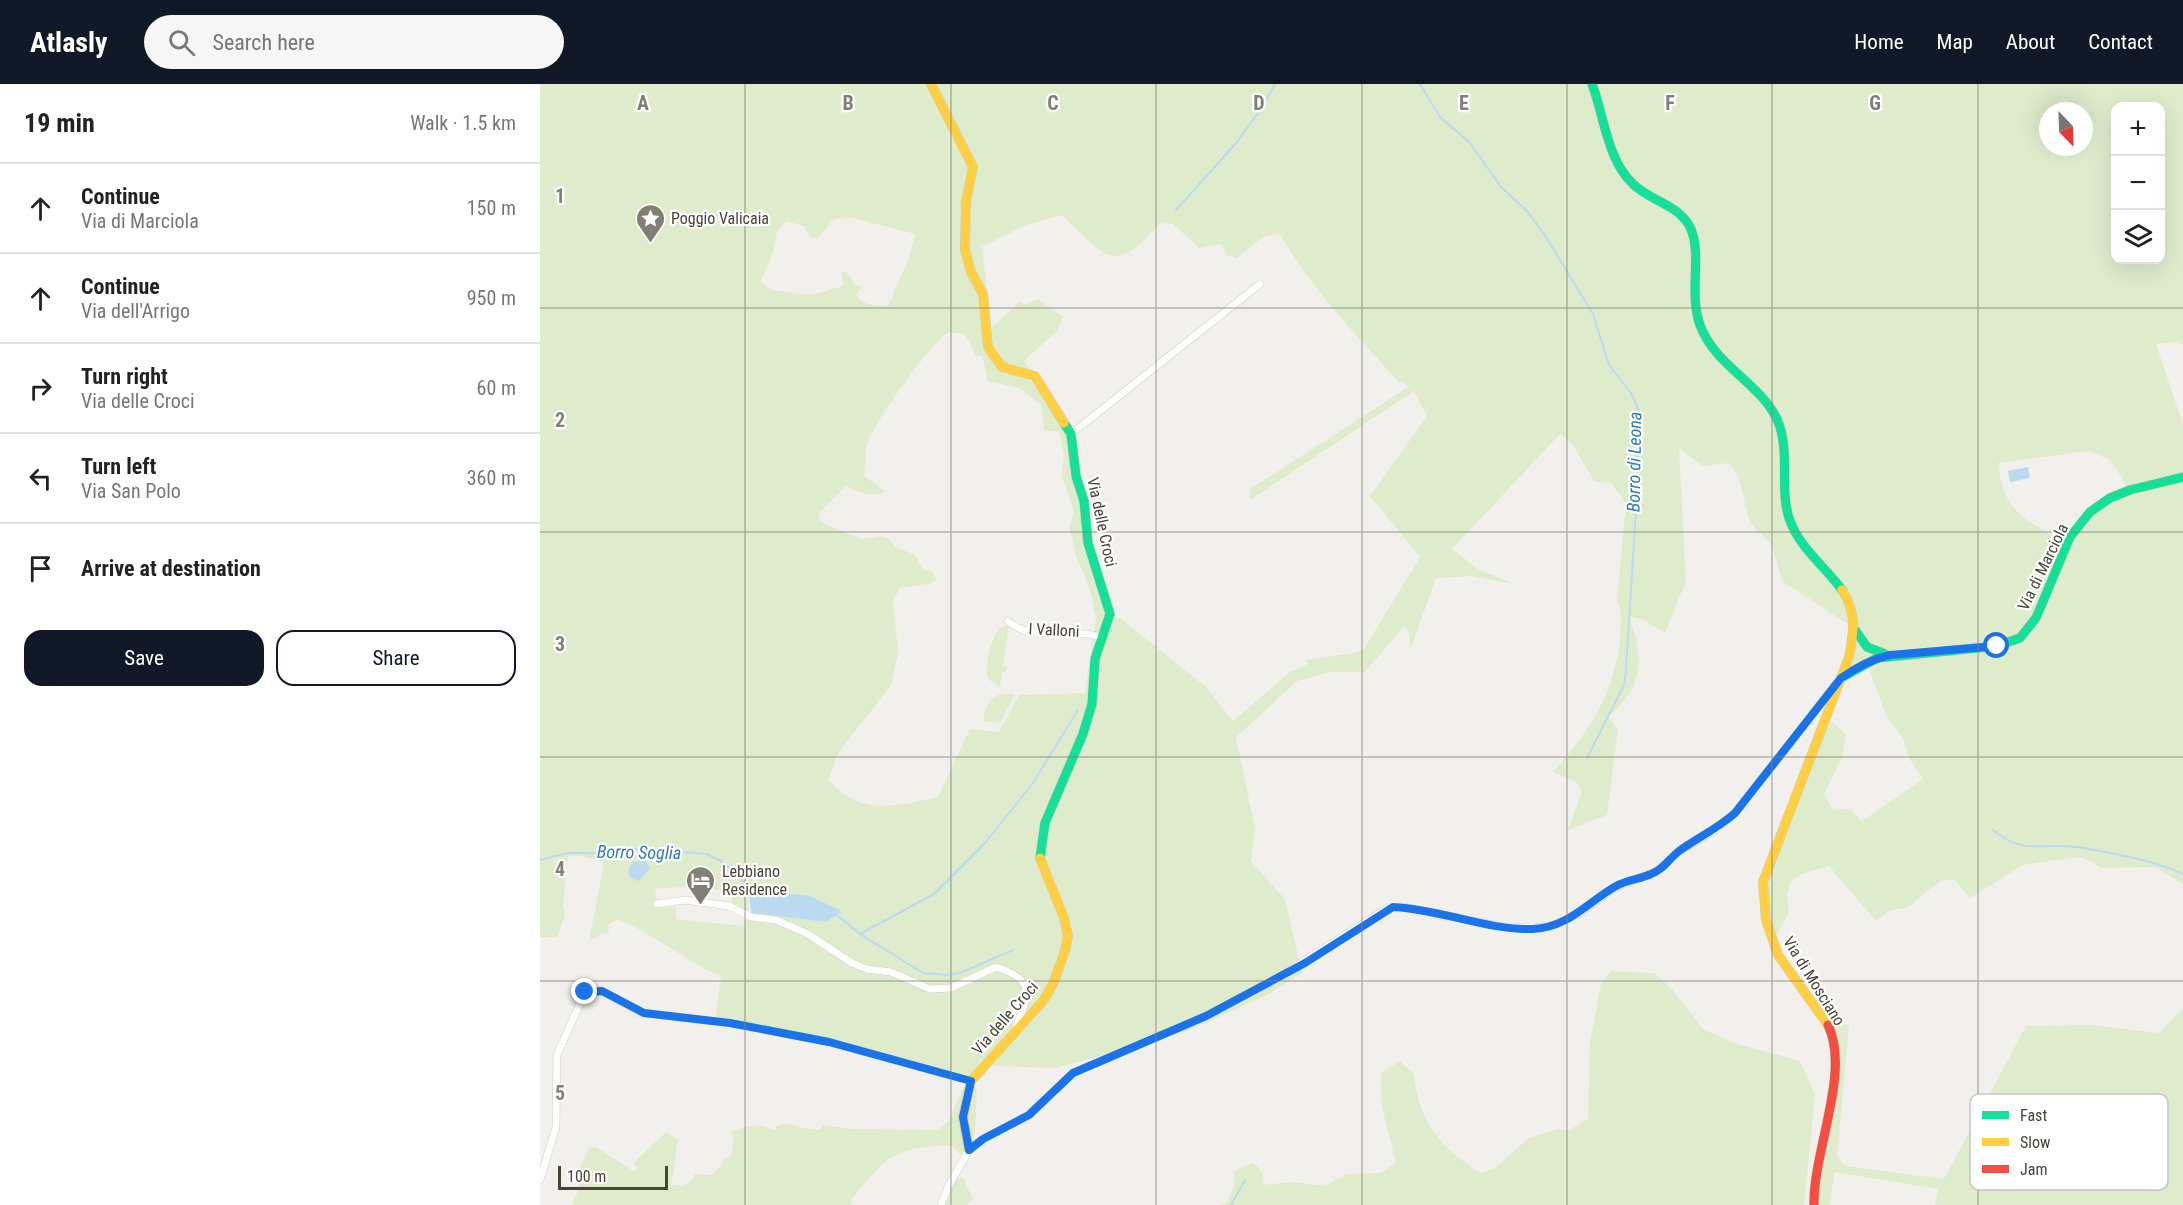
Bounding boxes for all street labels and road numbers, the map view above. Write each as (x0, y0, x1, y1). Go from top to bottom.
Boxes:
street label: Via delle Croci (1083, 476, 1121, 568)
street label: Via di Marciola (2014, 521, 2072, 613)
street label: I Valloni (1028, 619, 1080, 641)
street label: Via di Mosciano (1779, 933, 1849, 1029)
street label: Via delle Croci (968, 977, 1042, 1059)

